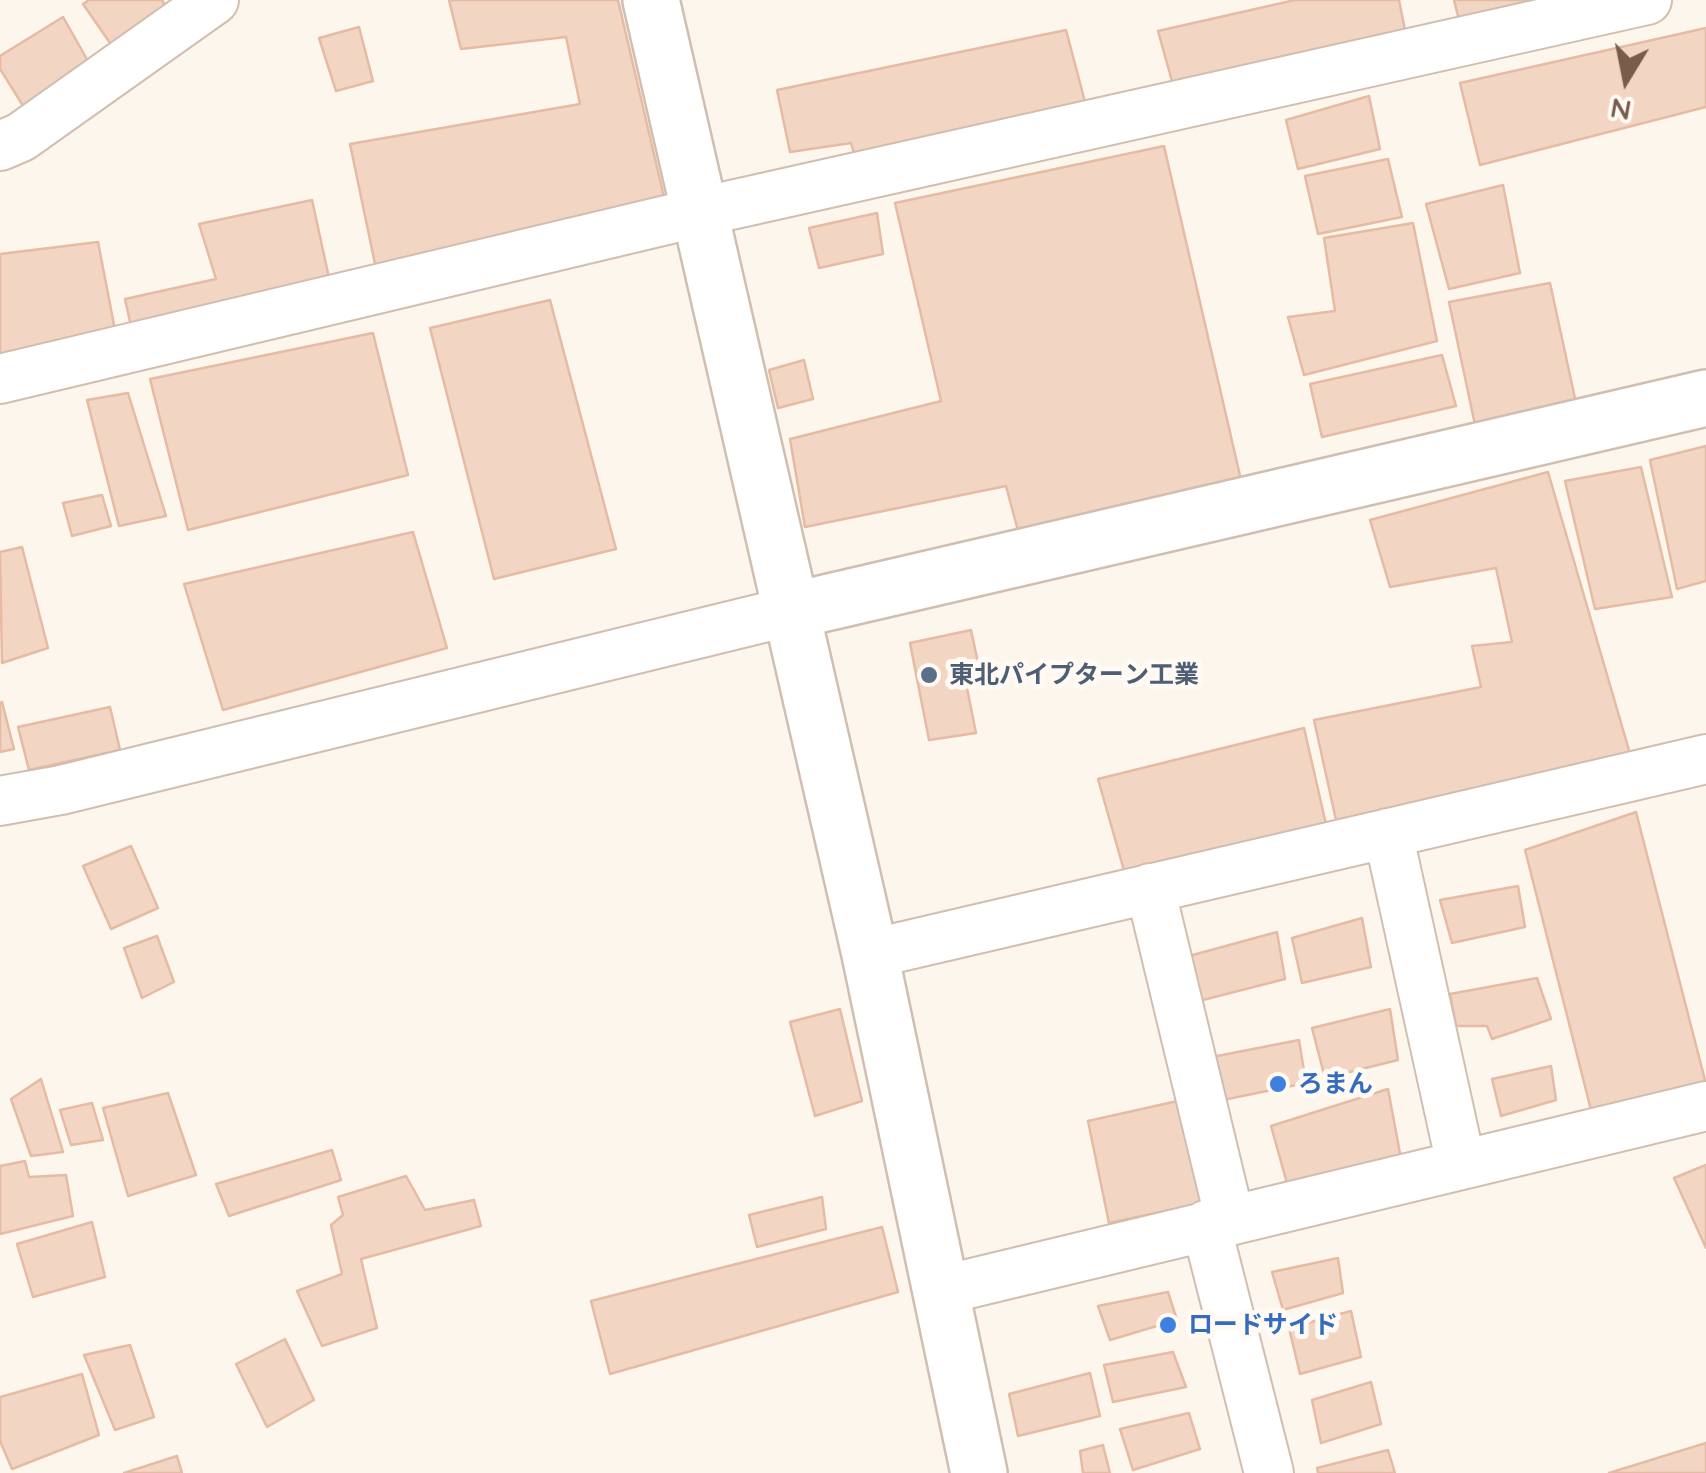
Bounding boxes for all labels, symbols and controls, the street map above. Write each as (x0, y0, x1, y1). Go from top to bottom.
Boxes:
north arrow (1576, 30, 1676, 130)
text: N (1608, 91, 1634, 129)
place label: 東北パイプターン工業 (949, 660, 1199, 690)
marker: 東北パイプターン工業 (918, 664, 940, 686)
place label: ろまん (1298, 1069, 1373, 1099)
marker: ろまん (1267, 1073, 1289, 1095)
place label: ロードサイド (1188, 1310, 1338, 1340)
marker: ロードサイド (1157, 1314, 1179, 1336)

